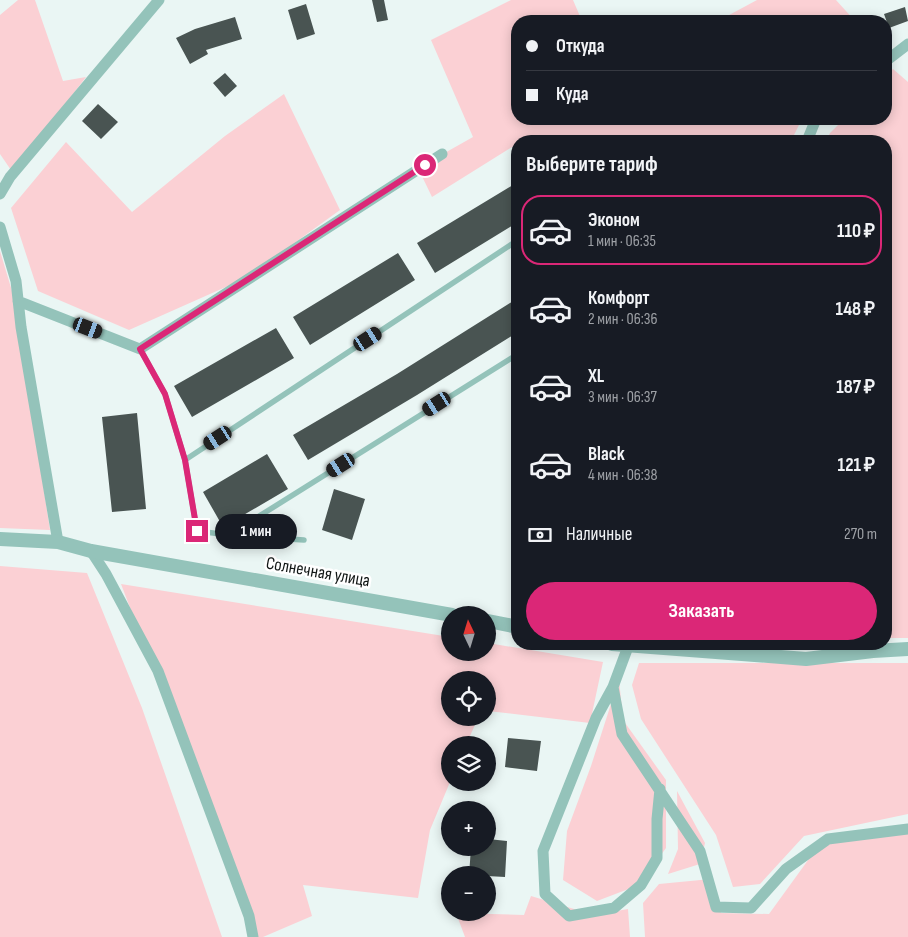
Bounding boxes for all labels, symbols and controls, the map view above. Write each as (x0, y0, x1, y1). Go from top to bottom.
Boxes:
text: Откуда (556, 35, 605, 58)
text: Куда (556, 83, 589, 106)
text: Выберите тариф (526, 151, 658, 178)
route start (414, 154, 436, 176)
icon: car (528, 208, 573, 253)
text: Эконом (588, 209, 640, 232)
text: 110 ₽ (837, 220, 875, 243)
text: 1 мин · 06:35 (588, 232, 656, 251)
icon: car (528, 286, 573, 331)
text: Комфорт (588, 287, 650, 310)
text: 148 ₽ (836, 298, 875, 321)
text: 2 мин · 06:36 (588, 310, 657, 329)
car (71, 316, 104, 340)
car (351, 325, 384, 353)
icon: car (528, 364, 573, 409)
text: XL (588, 365, 604, 388)
text: 187 ₽ (836, 376, 875, 399)
text: 3 мин · 06:37 (588, 388, 657, 407)
car (420, 390, 453, 418)
car (201, 424, 234, 452)
icon: car (528, 442, 573, 487)
text: Black (588, 443, 625, 466)
car (324, 451, 357, 479)
text: 121 ₽ (838, 454, 875, 477)
text: 4 мин · 06:38 (588, 466, 658, 485)
callout: 1 мин (214, 514, 297, 548)
route end (186, 520, 208, 542)
icon: cash (526, 521, 554, 549)
text: 1 мин (240, 522, 272, 541)
text: Наличные (566, 523, 632, 546)
text: 270 m (844, 525, 877, 544)
street label: Солнечная улица (264, 553, 372, 592)
button: Заказать (526, 582, 877, 640)
north arrow (441, 606, 496, 661)
map controls (441, 606, 496, 921)
button: locate (441, 671, 496, 726)
button: layers (441, 736, 496, 791)
button: + (441, 801, 496, 856)
button: − (441, 866, 496, 921)

